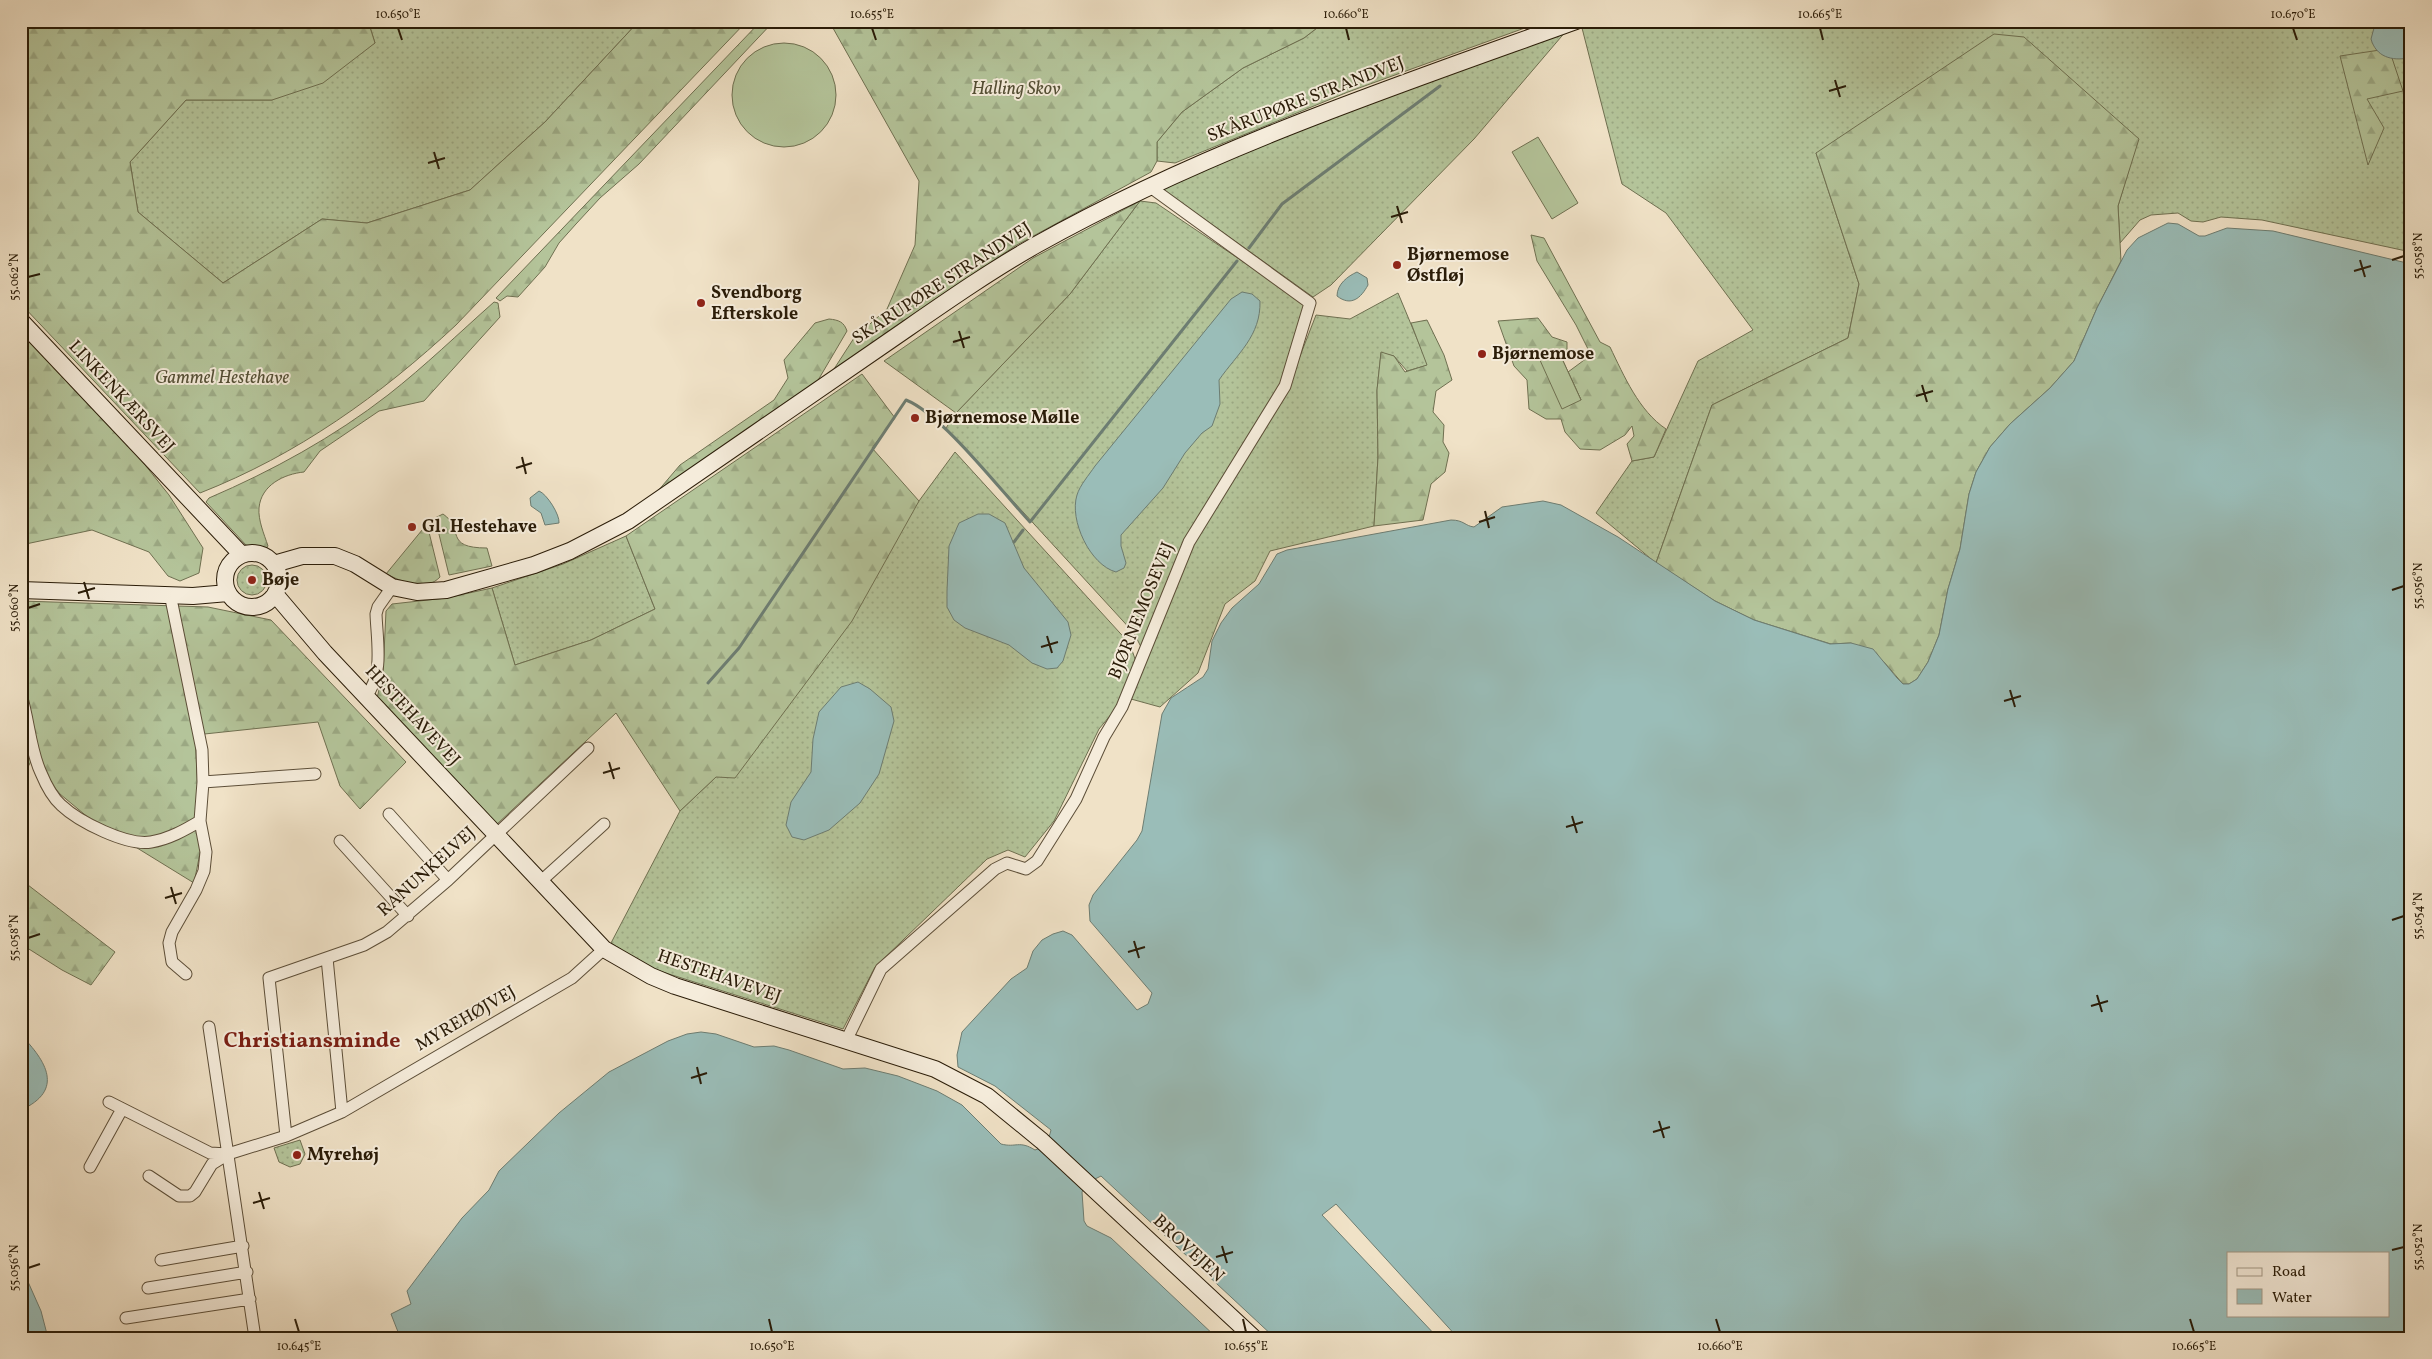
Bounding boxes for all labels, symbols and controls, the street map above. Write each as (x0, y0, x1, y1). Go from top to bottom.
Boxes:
text: 10.650°E (376, 7, 420, 23)
text: 10.655°E (850, 7, 894, 23)
text: 10.660°E (1323, 7, 1369, 23)
text: 10.665°E (1798, 7, 1842, 23)
text: 10.670°E (2271, 7, 2315, 23)
street label: SKÅRUPØRE STRANDVEJ (1204, 51, 1408, 149)
park label: Halling Skov (971, 77, 1061, 102)
street label: SKÅRUPØRE STRANDVEJ (847, 217, 1037, 351)
text: 55.058°N (2411, 233, 2427, 279)
place label: Bjørnemose Østfløj (1407, 243, 1509, 289)
text: 55.062°N (7, 253, 23, 301)
marker: Bjørnemose Østfløj (1391, 259, 1403, 271)
place label: Svendborg Efterskole (711, 281, 802, 327)
marker: Svendborg Efterskole (695, 297, 707, 309)
street label: LINKENKÆRSVEJ (62, 335, 180, 459)
place label: Bjørnemose (1492, 342, 1594, 367)
marker: Bjørnemose (1476, 348, 1488, 360)
park label: Gammel Hestehave (155, 366, 289, 391)
place label: Bjørnemose Mølle (925, 406, 1079, 431)
marker: Bjørnemose Mølle (909, 412, 921, 424)
place label: Gl. Hestehave (422, 515, 537, 540)
marker: Gl. Hestehave (406, 521, 418, 533)
street label: BJØRNEMOSEVEJ (1103, 538, 1181, 683)
text: 55.056°N (2411, 563, 2427, 609)
place label: Bøje (262, 568, 299, 593)
marker: Bøje (246, 574, 258, 586)
text: 55.060°N (7, 584, 23, 632)
street label: HESTEHAVEVEJ (359, 660, 465, 772)
street label: RANUNKELVEJ (372, 821, 482, 923)
text: 55.054°N (2411, 892, 2427, 940)
text: 55.058°N (7, 915, 23, 961)
street label: HESTEHAVEVEJ (654, 944, 785, 1010)
street label: MYREHØJVEJ (411, 980, 521, 1058)
district label: Christiansminde (224, 1026, 400, 1057)
place label: Myrehøj (307, 1143, 379, 1168)
marker: Myrehøj (291, 1149, 303, 1161)
street label: BROVEJEN (1147, 1209, 1229, 1289)
text: 55.052°N (2411, 1223, 2427, 1270)
text: 55.056°N (7, 1245, 23, 1291)
legend (2227, 1252, 2390, 1316)
text: Road (2272, 1262, 2306, 1283)
text: Water (2272, 1288, 2312, 1309)
text: 10.645°E (277, 1339, 321, 1355)
text: 10.650°E (750, 1339, 794, 1355)
text: 10.655°E (1224, 1339, 1268, 1355)
text: 10.660°E (1697, 1339, 1743, 1355)
text: 10.665°E (2172, 1339, 2216, 1355)

